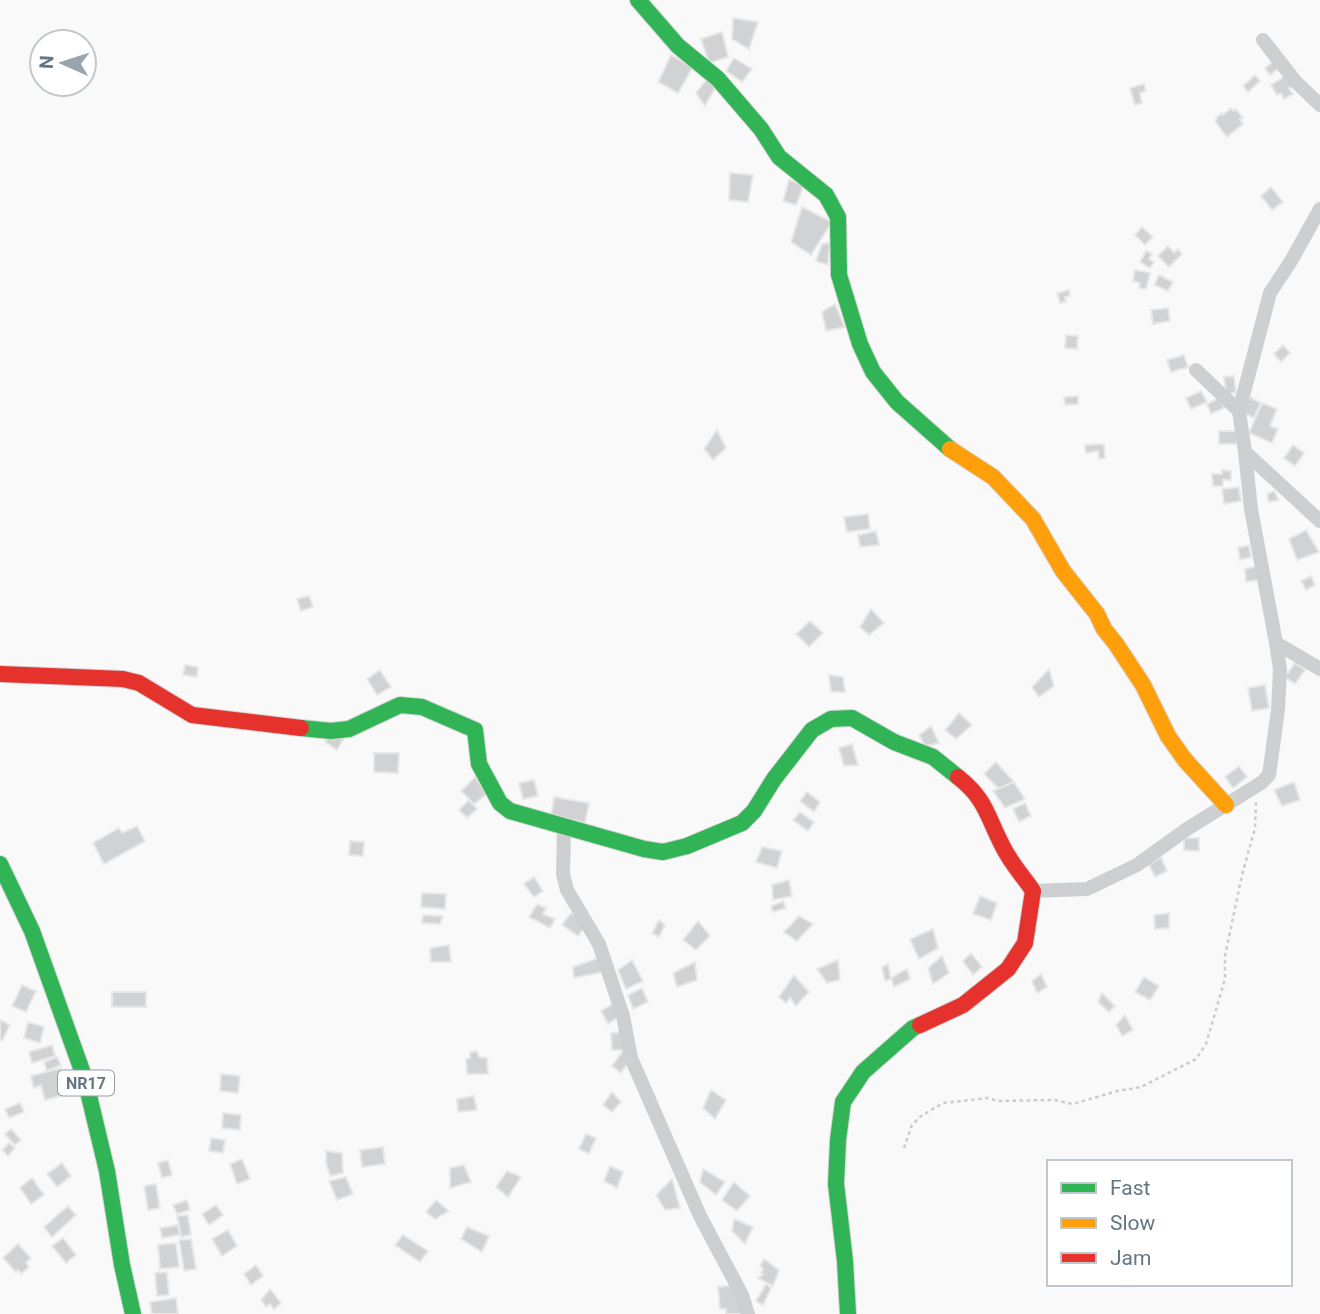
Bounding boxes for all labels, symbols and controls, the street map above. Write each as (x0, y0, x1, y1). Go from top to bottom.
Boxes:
north arrow (28, 28, 98, 98)
text: N (35, 55, 58, 69)
road number: NR17 (58, 1070, 114, 1096)
legend (1047, 1160, 1292, 1286)
text: Fast (1110, 1176, 1151, 1200)
text: Slow (1110, 1211, 1156, 1235)
text: Jam (1110, 1246, 1151, 1270)

